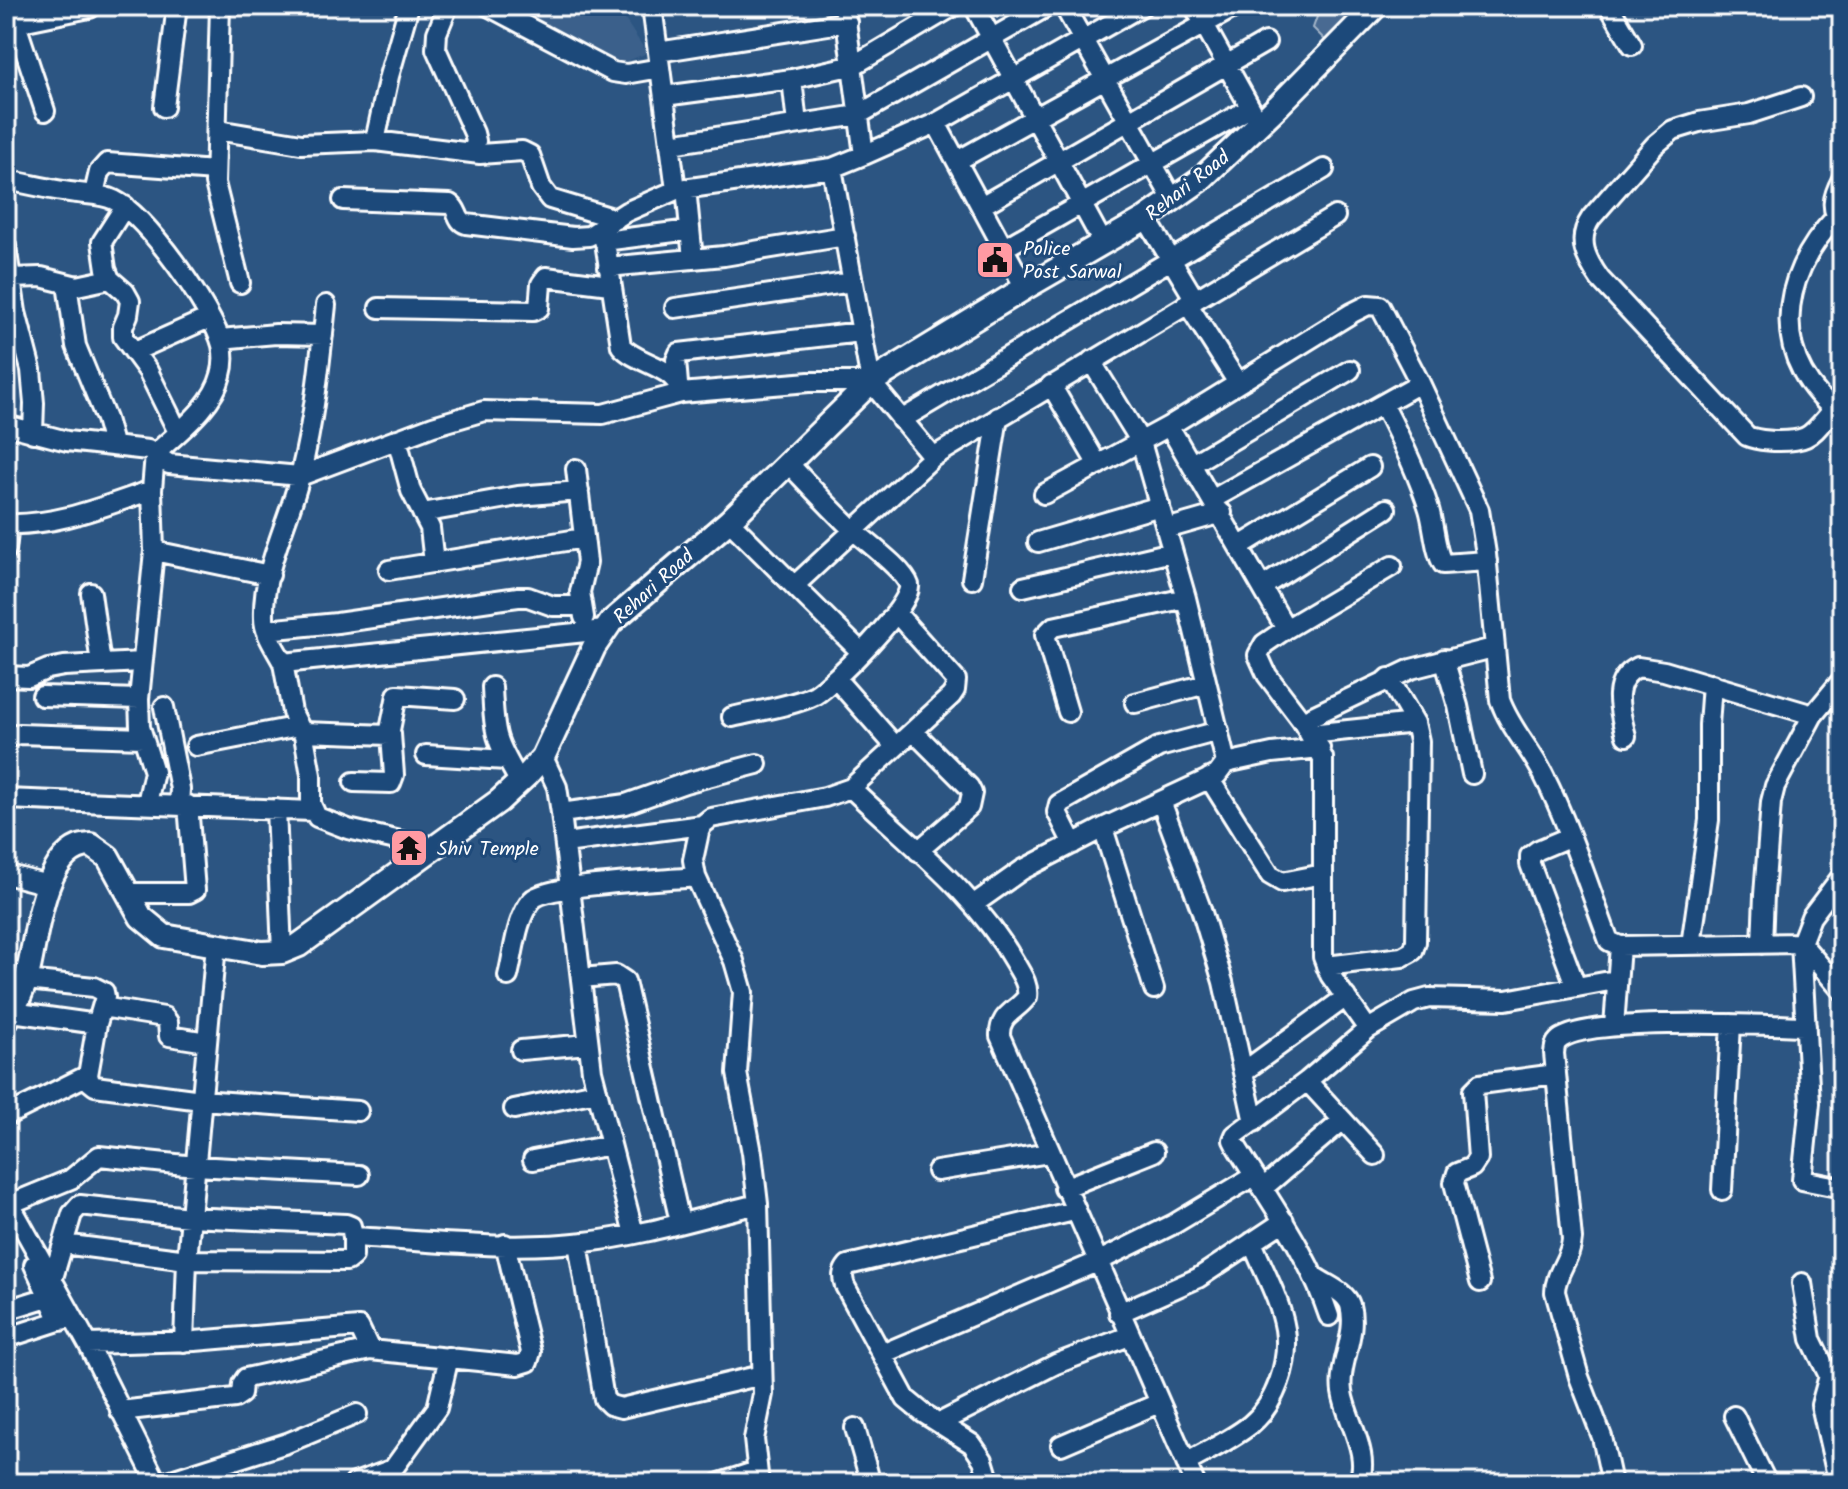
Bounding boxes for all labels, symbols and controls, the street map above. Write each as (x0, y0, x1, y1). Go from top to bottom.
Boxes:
street label: Rehari Road (1139, 142, 1238, 230)
place label: Police Post Sarwal (1023, 234, 1122, 289)
public building icon: Police Post Sarwal (974, 239, 1016, 281)
street label: Rehari Road (606, 541, 703, 633)
temple icon: Shiv Temple (388, 827, 430, 869)
place label: Shiv Temple (437, 834, 539, 866)

